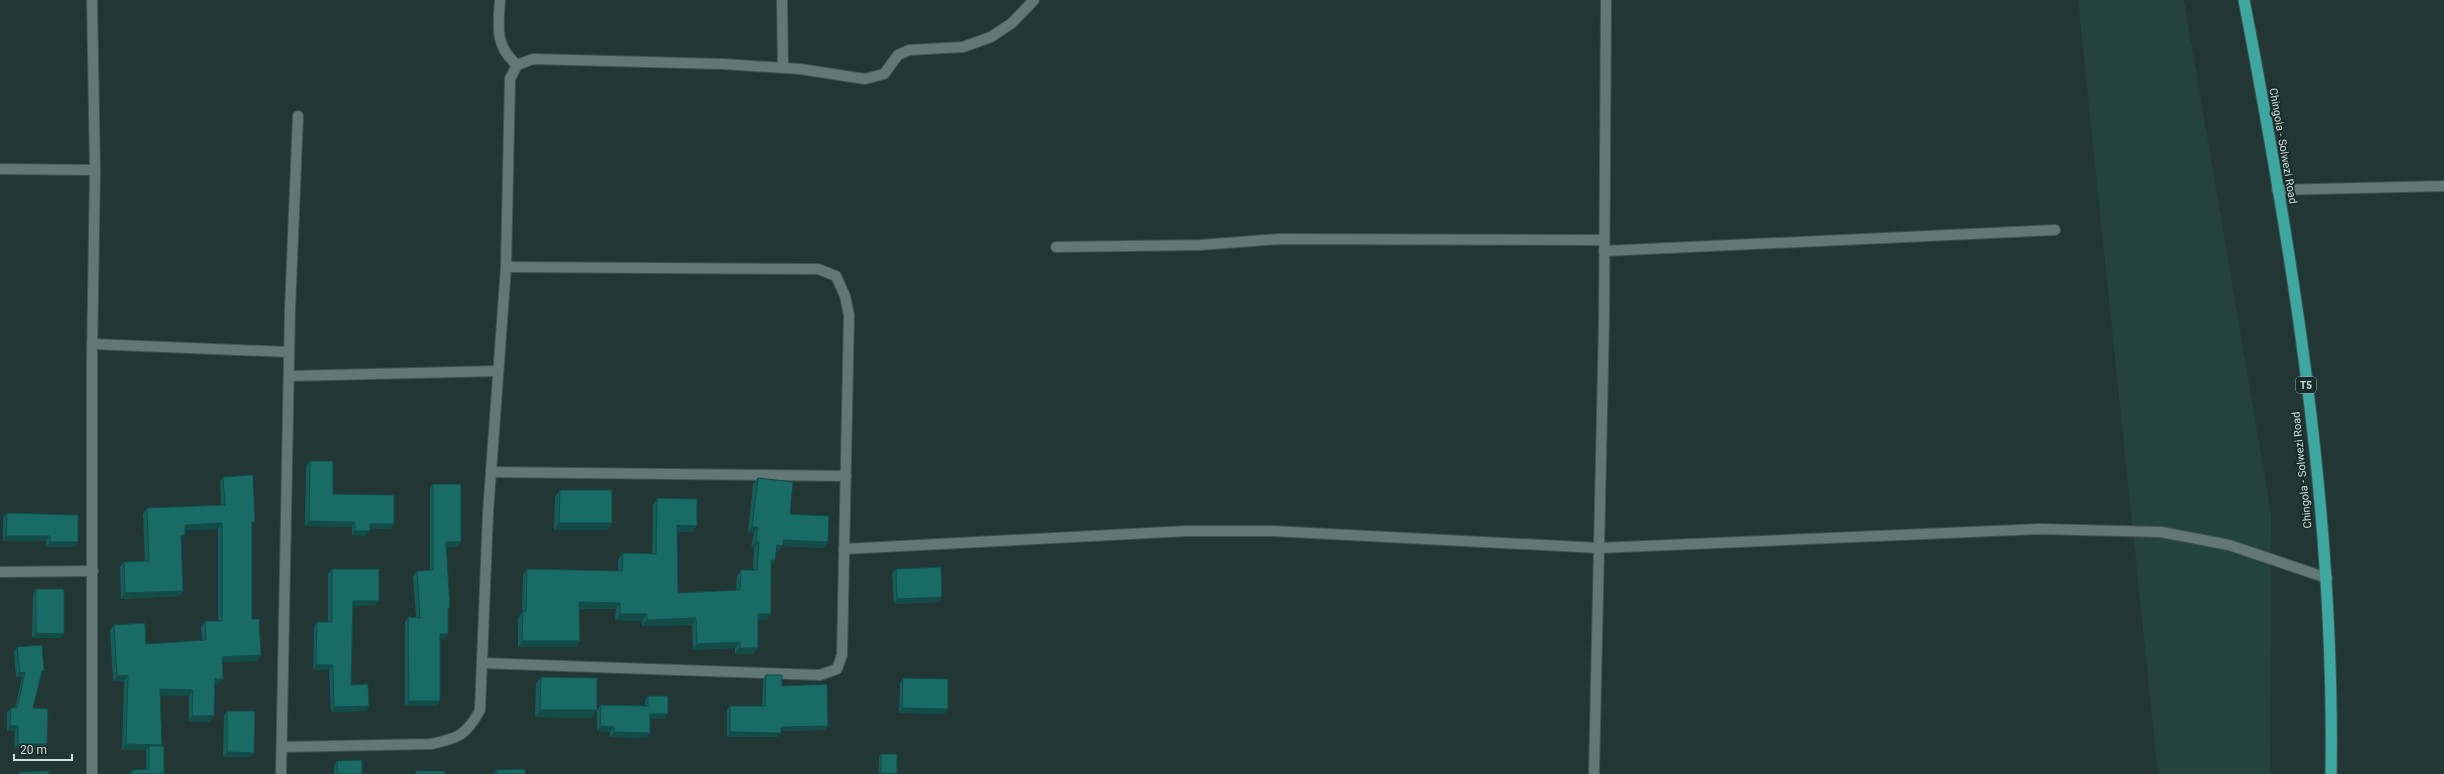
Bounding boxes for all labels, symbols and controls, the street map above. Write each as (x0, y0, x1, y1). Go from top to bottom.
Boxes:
street label: Chingola - Solwezi Road (2266, 87, 2300, 205)
road number: T5 (2296, 377, 2316, 393)
street label: Chingola - Solwezi Road (2289, 411, 2315, 529)
scale bar (14, 736, 72, 762)
text: 20 m (20, 743, 47, 757)

